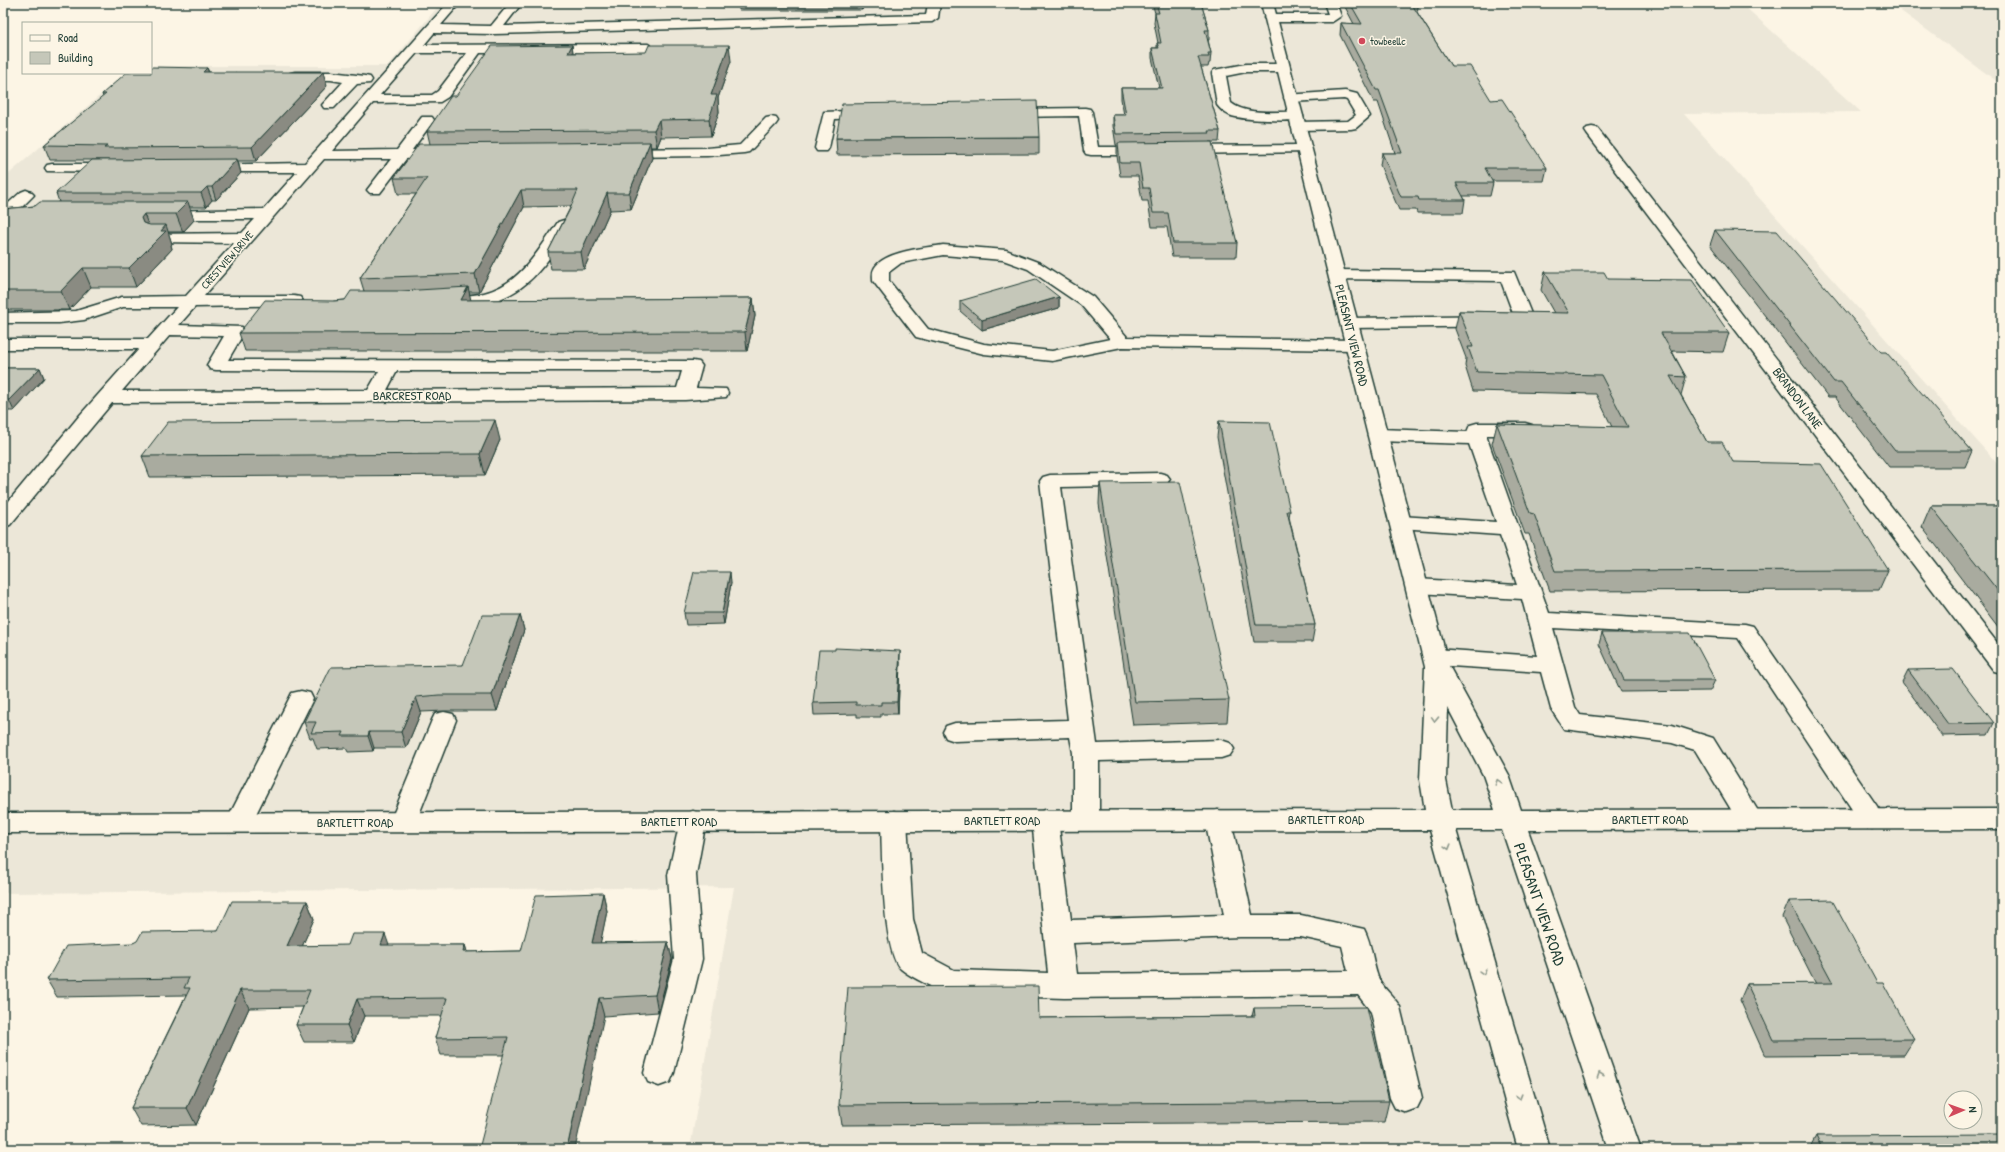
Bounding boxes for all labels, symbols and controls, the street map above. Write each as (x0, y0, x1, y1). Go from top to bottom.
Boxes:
legend (22, 22, 152, 74)
text: Road (58, 29, 78, 46)
place label: towbeellc (1370, 34, 1406, 48)
marker: towbeellc (1357, 36, 1367, 46)
text: Building (58, 49, 93, 66)
street label: CRESTVIEW DRIVE (198, 228, 256, 292)
street label: PLEASANT VIEW ROAD (1331, 282, 1374, 389)
street label: BRANDON LANE (1769, 363, 1827, 433)
street label: BARCREST ROAD (373, 386, 452, 404)
one-way arrow (1431, 716, 1439, 722)
one-way arrow (1494, 779, 1503, 786)
street label: BARTLETT ROAD (1288, 810, 1365, 828)
street label: BARTLETT ROAD (1612, 810, 1689, 828)
street label: BARTLETT ROAD (964, 811, 1041, 829)
street label: BARTLETT ROAD (641, 812, 718, 830)
street label: BARTLETT ROAD (317, 813, 394, 831)
street label: PLEASANT VIEW ROAD (1509, 840, 1571, 969)
one-way arrow (1443, 844, 1452, 851)
one-way arrow (1479, 969, 1487, 976)
one-way arrow (1597, 1072, 1605, 1079)
north arrow (1943, 1090, 1983, 1130)
one-way arrow (1514, 1094, 1523, 1101)
text: N (1966, 1106, 1980, 1113)

